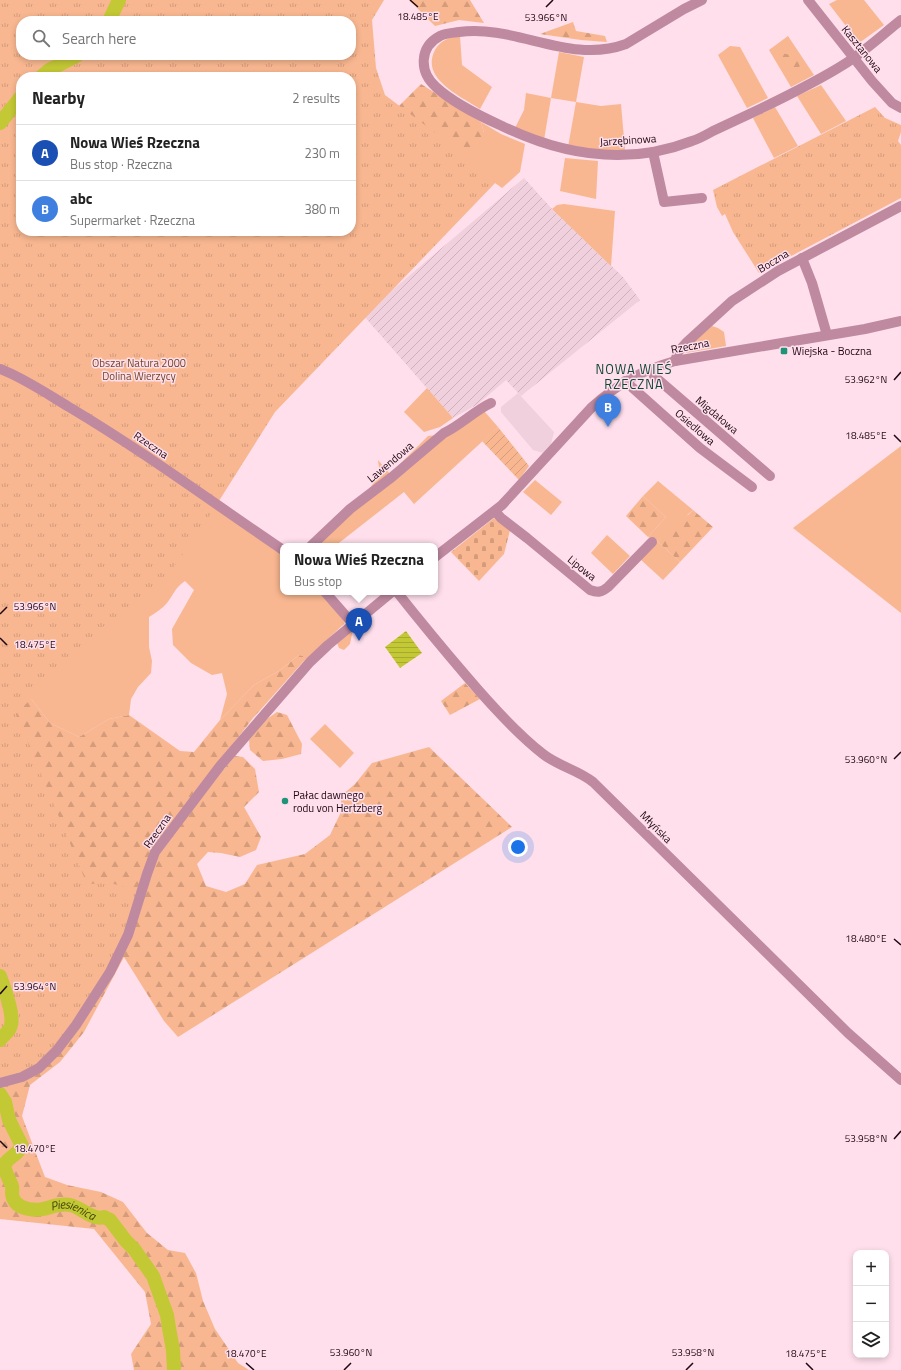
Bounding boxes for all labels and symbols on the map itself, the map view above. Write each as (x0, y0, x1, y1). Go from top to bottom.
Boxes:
text: 18.485°E (397, 9, 439, 24)
text: 53.966°N (525, 10, 567, 25)
street label: Kasztanowa (838, 22, 886, 76)
street label: Jarzębinowa (599, 130, 657, 150)
street label: Boczna (754, 245, 792, 277)
street label: Rzeczna (670, 334, 711, 358)
place label: Wiejska - Boczna (792, 343, 872, 359)
marker: Wiejska - Boczna (779, 346, 789, 356)
park label: Obszar Natura 2000 Dolina Wierzycy (92, 355, 186, 384)
district label: NOWA WIEŚ RZECZNA (595, 359, 673, 394)
text: 53.962°N (845, 372, 887, 387)
street label: Migdałowa (692, 392, 742, 438)
pin: B (595, 394, 621, 427)
street label: Osiedlowa (672, 405, 719, 449)
street label: Rzeczna (131, 428, 172, 463)
text: 18.485°E (845, 428, 887, 443)
street label: Lawendowa (363, 438, 417, 486)
street label: Lipowa (564, 551, 600, 585)
text: 53.966°N (14, 599, 56, 614)
pin: A (346, 608, 372, 641)
text: 18.475°E (14, 637, 56, 652)
text: 53.960°N (845, 752, 887, 767)
place label: Pałac dawnego rodu von Hertzberg (293, 787, 383, 816)
marker: Pałac dawnego rodu von Hertzberg (280, 796, 290, 806)
street label: Młyńska (636, 807, 676, 847)
street label: Rzeczna (139, 810, 175, 851)
your location (508, 837, 528, 857)
text: 18.480°E (845, 931, 887, 946)
text: 53.964°N (14, 979, 56, 994)
text: 53.958°N (845, 1131, 887, 1146)
text: 18.470°E (14, 1141, 56, 1156)
water label: Piesienica (48, 1194, 100, 1226)
text: 53.960°N (330, 1345, 372, 1360)
text: 53.958°N (672, 1345, 714, 1360)
text: 18.470°E (225, 1346, 267, 1361)
text: 18.475°E (785, 1346, 827, 1361)

